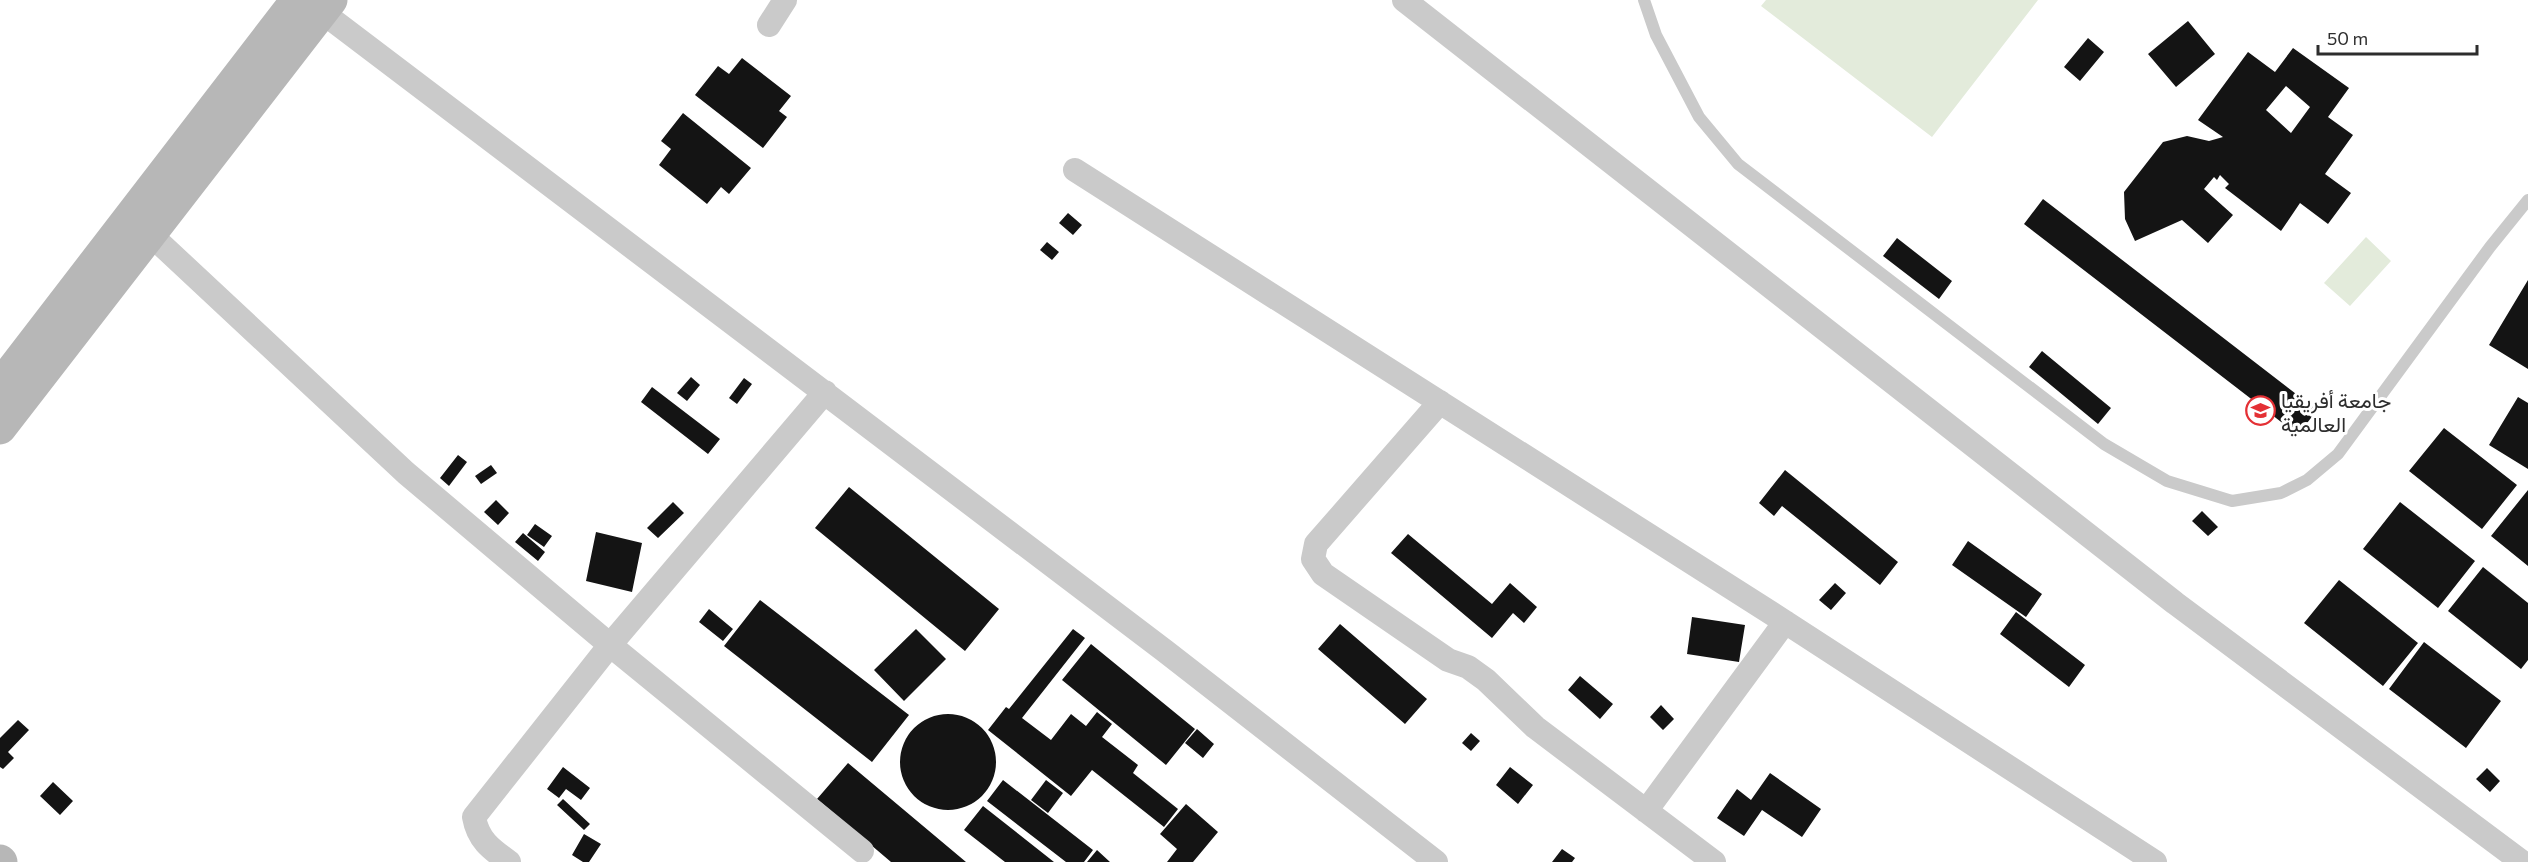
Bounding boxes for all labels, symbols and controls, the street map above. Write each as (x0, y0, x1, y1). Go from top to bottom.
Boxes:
scale bar (2318, 18, 2477, 56)
text: 50 m (2327, 27, 2368, 49)
place label: جامعة أفريقيا العالمية (2281, 387, 2391, 437)
school or university icon: جامعة أفريقيا العالمية (2244, 395, 2276, 427)

